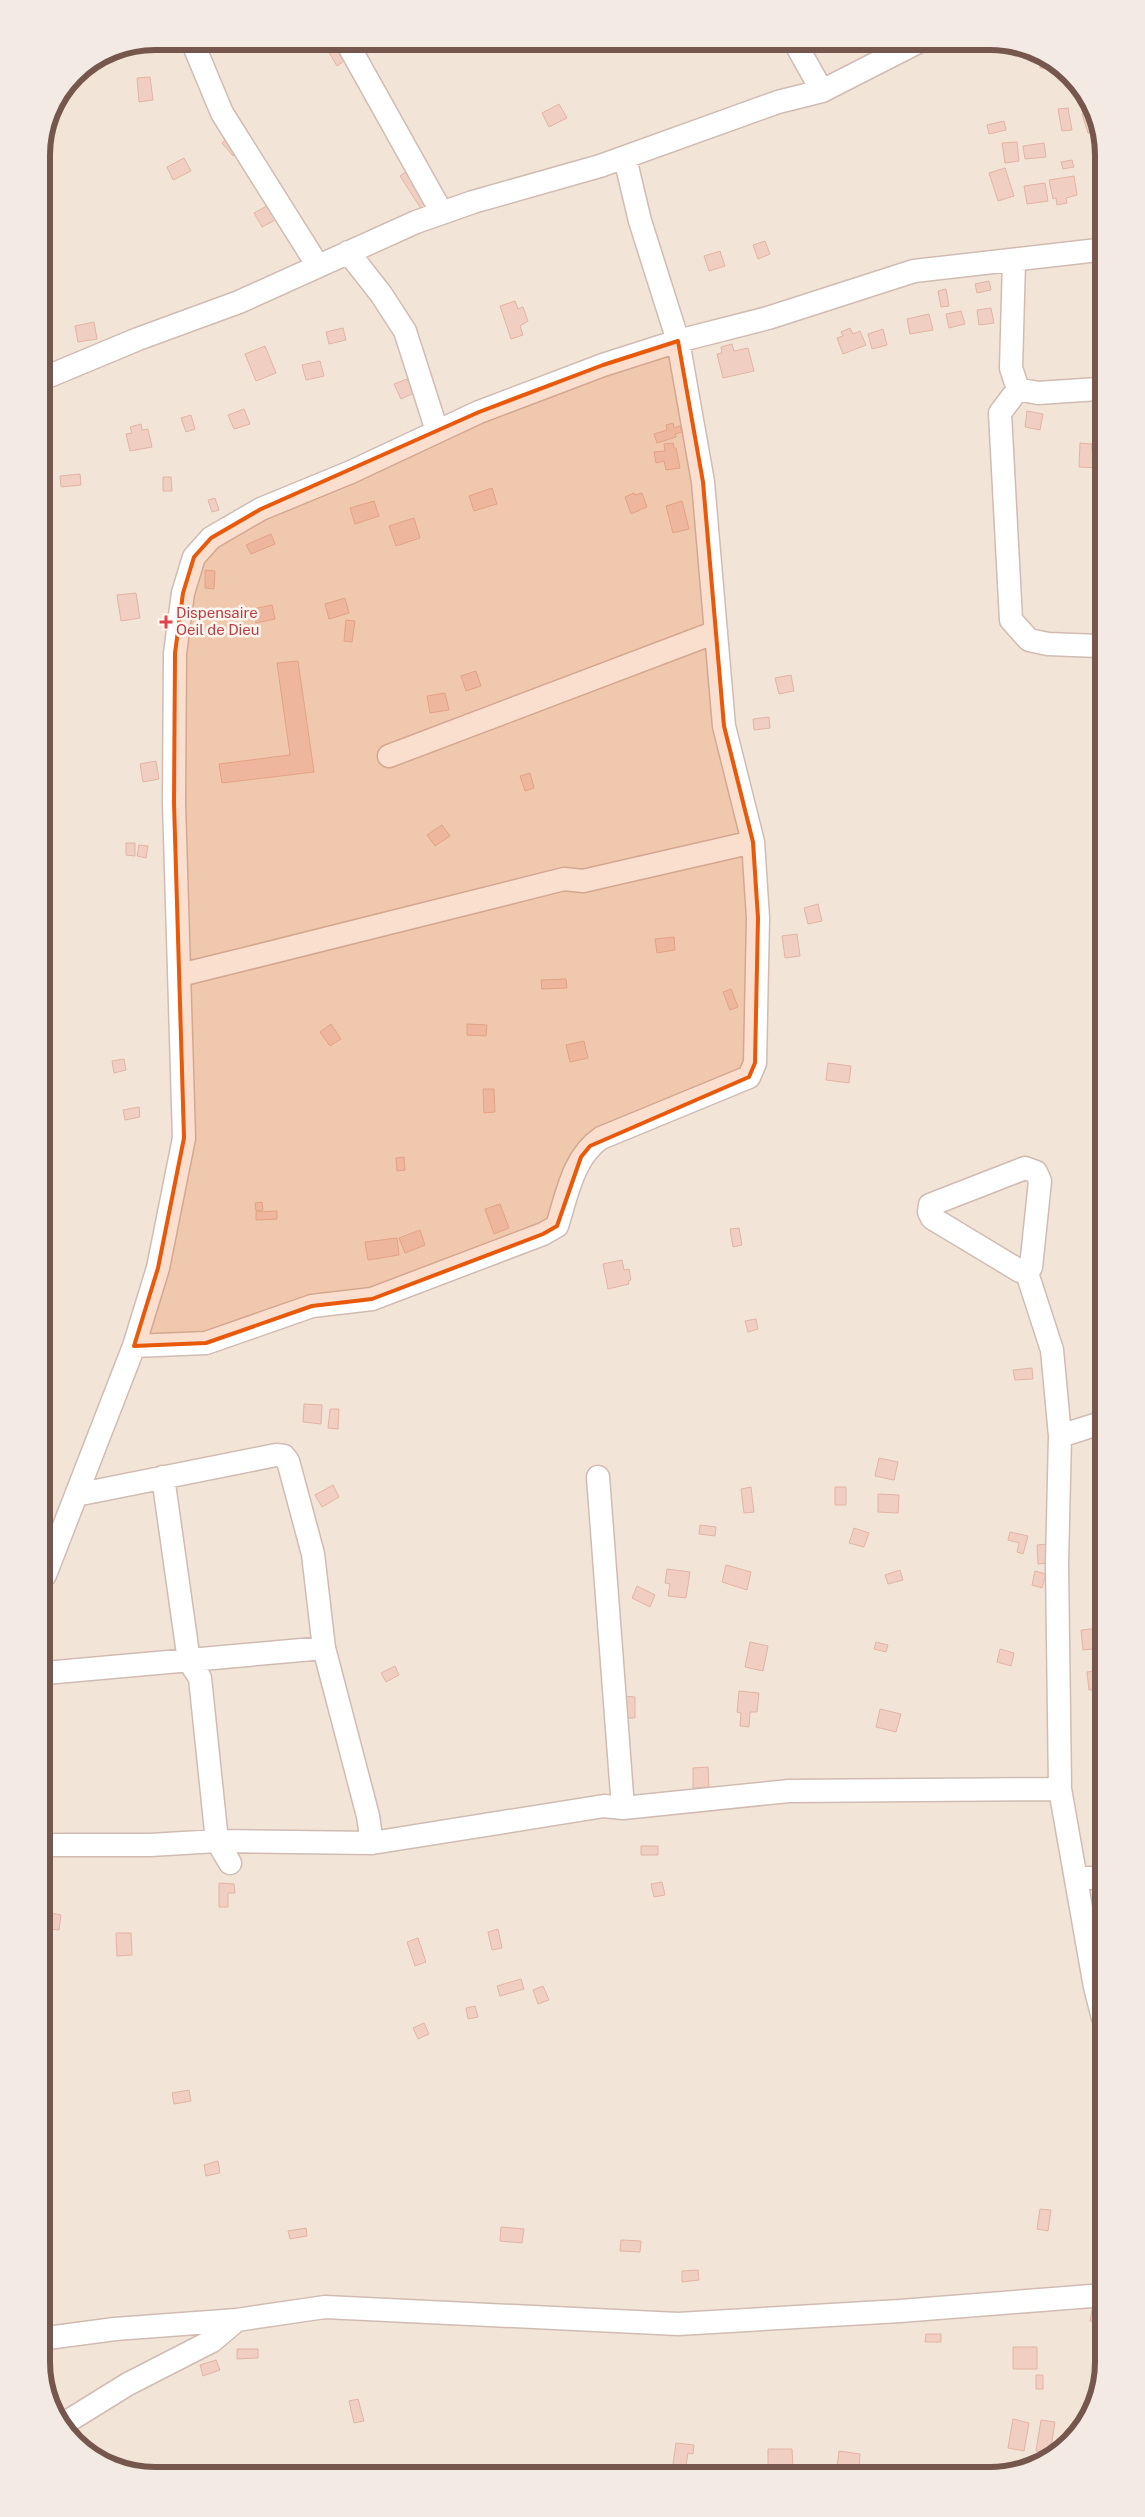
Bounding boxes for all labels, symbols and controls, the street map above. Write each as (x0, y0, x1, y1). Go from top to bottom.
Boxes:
place label: Dispensaire Oeil de Dieu (176, 604, 260, 638)
marker: Dispensaire Oeil de Dieu (160, 616, 172, 628)

